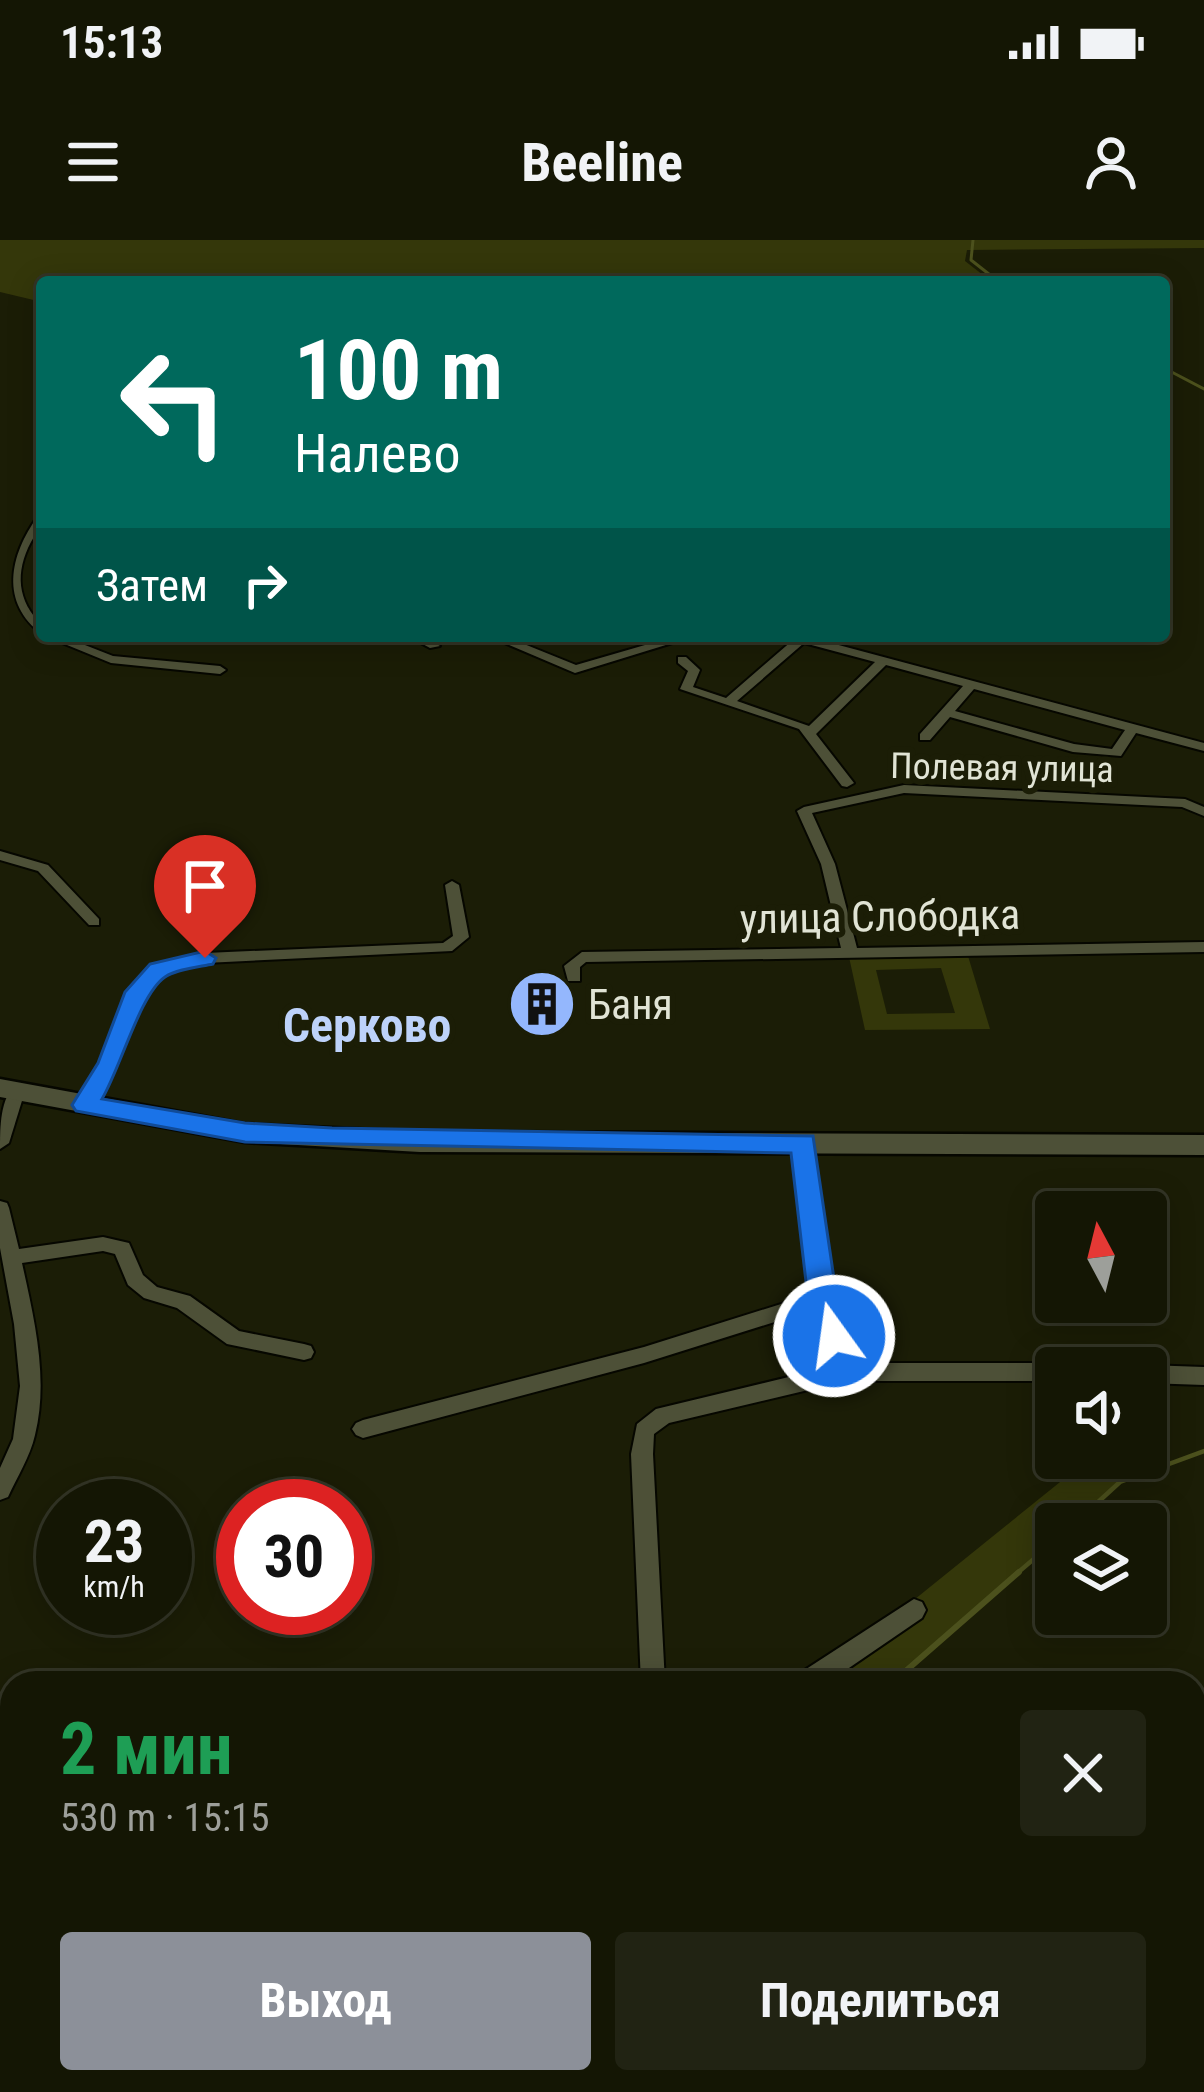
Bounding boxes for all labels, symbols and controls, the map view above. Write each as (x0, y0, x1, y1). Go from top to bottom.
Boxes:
text: 15:13 (60, 16, 163, 69)
icon: menu (60, 129, 126, 195)
icon: person (1078, 129, 1144, 195)
text: Beeline (521, 131, 683, 194)
text: 100 m (294, 321, 503, 420)
icon: left (96, 324, 252, 480)
text: Налево (294, 422, 461, 485)
icon: right (232, 552, 298, 618)
text: Затем (96, 559, 208, 612)
street label: Полевая улица (890, 745, 1114, 791)
pin (154, 835, 256, 958)
icon: arrive (172, 853, 238, 919)
street label: улица Слободка (739, 890, 1021, 943)
building icon: Баня (507, 969, 577, 1039)
place label: Баня (588, 980, 673, 1029)
district label: Серково (283, 997, 451, 1054)
north arrow (1035, 1191, 1167, 1323)
map controls (1035, 1191, 1167, 1635)
position arrow (771, 1273, 897, 1399)
button: sound (1035, 1347, 1167, 1479)
speed limit sign: 30 (216, 1479, 372, 1635)
button: layers (1035, 1503, 1167, 1635)
text: 23 (84, 1506, 144, 1577)
text: km/h (83, 1569, 145, 1604)
text: 2 мин (60, 1707, 233, 1792)
button: close (1020, 1710, 1146, 1836)
text: 530 m · 15:15 (60, 1795, 270, 1841)
button: Выход (60, 1932, 591, 2070)
button: Поделиться (615, 1932, 1146, 2070)

